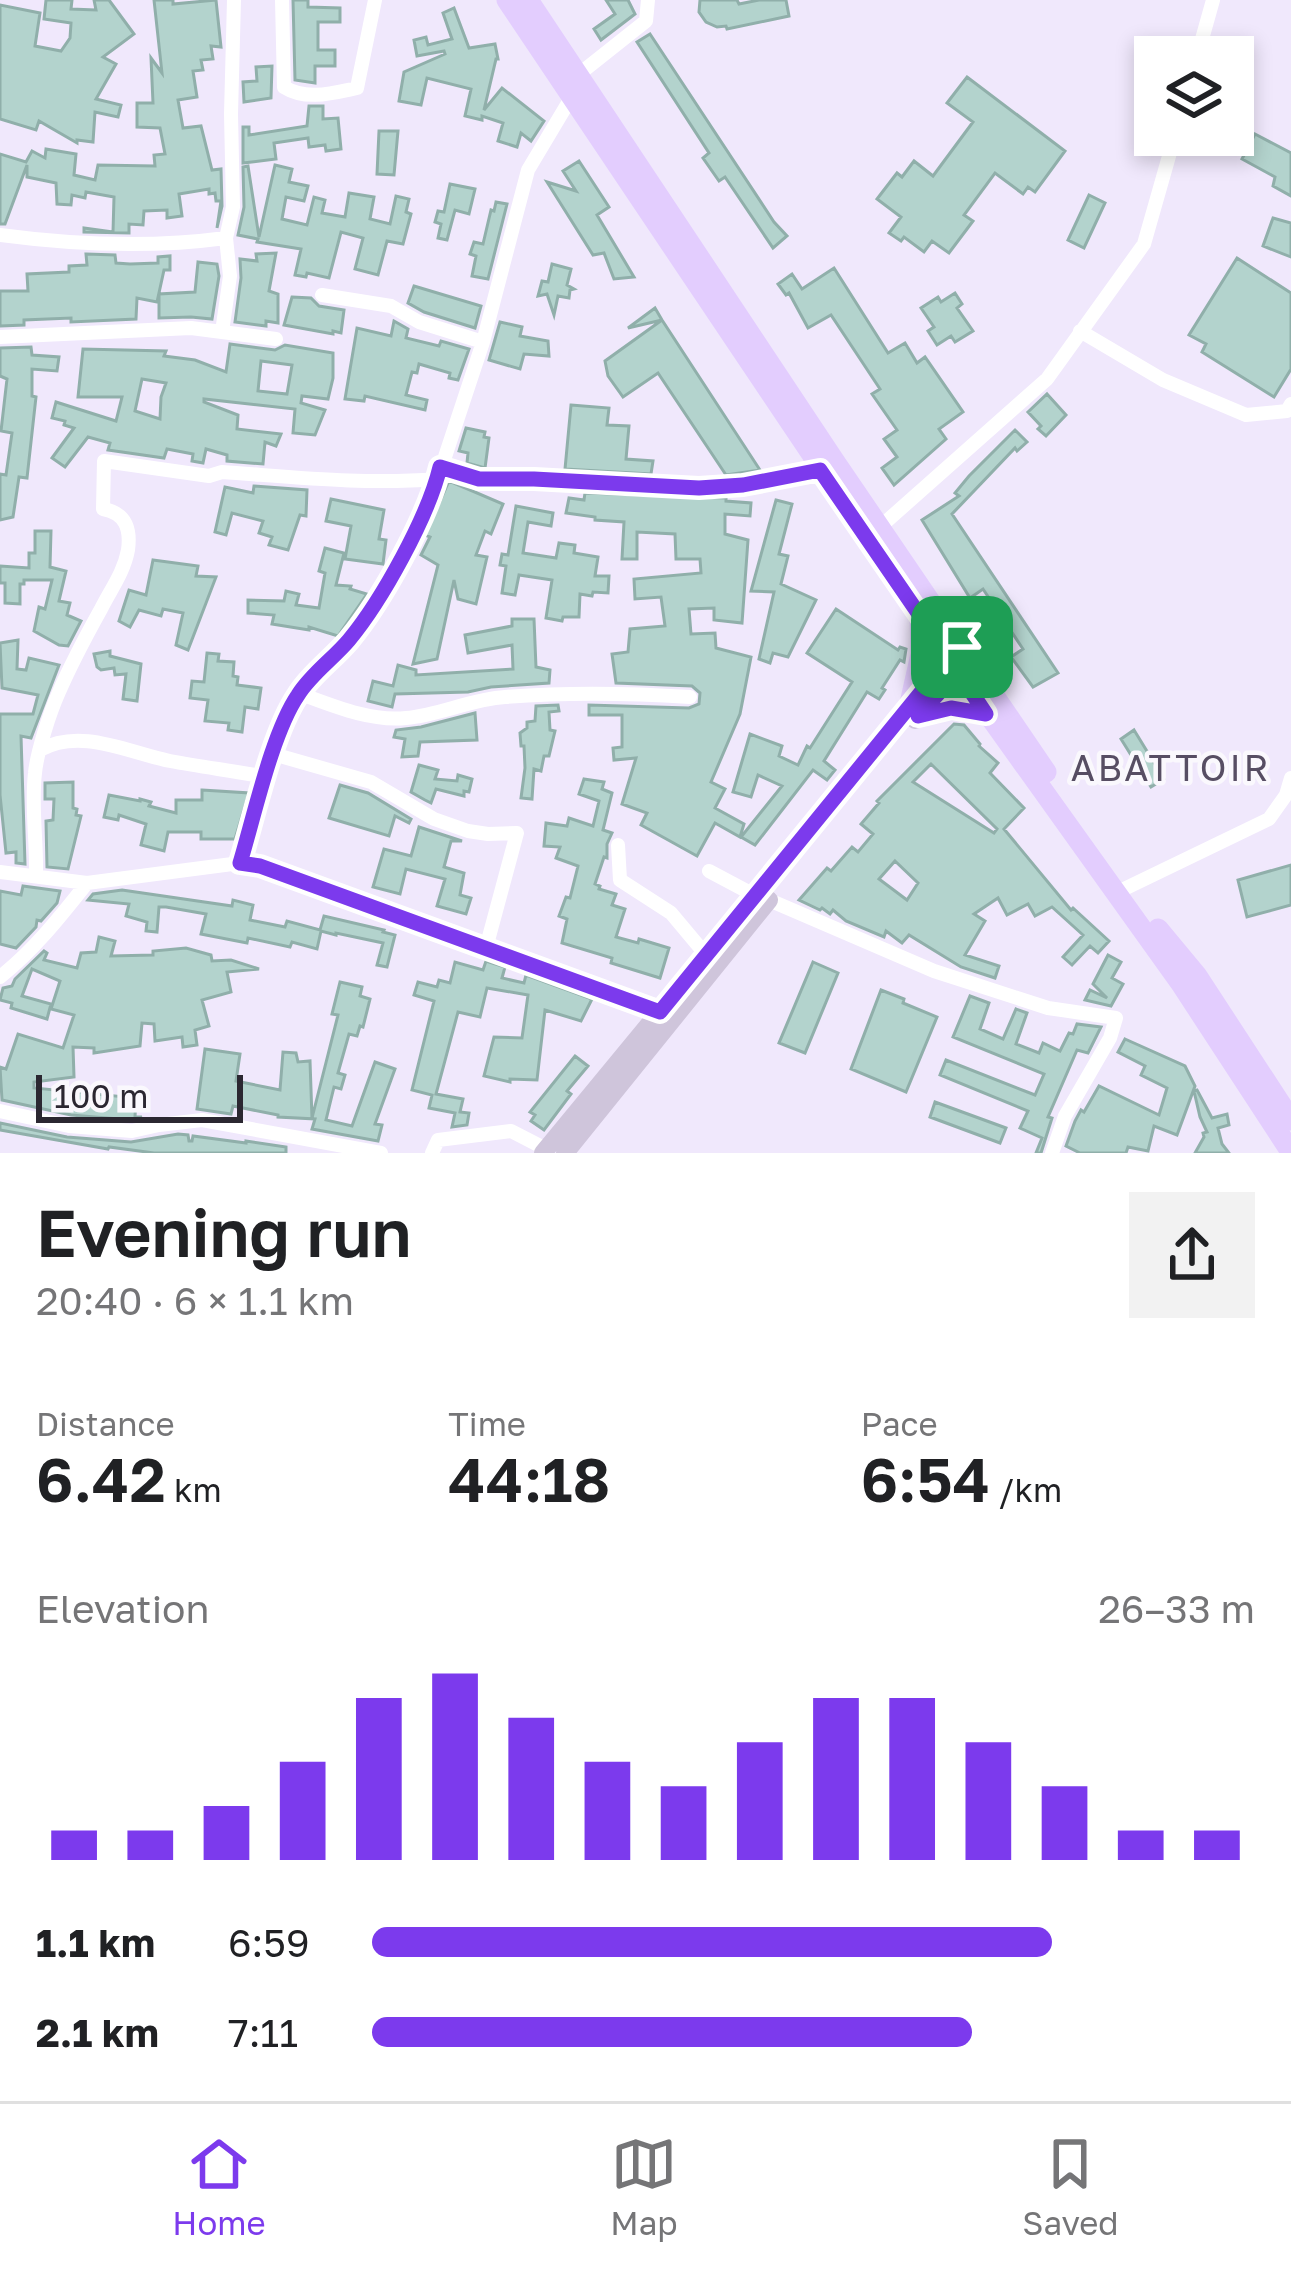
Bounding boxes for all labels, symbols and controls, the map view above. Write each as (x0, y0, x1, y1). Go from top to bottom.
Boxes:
map controls (1134, 36, 1254, 156)
button: layers (1134, 36, 1254, 156)
pin (911, 596, 1013, 698)
icon: arrive (929, 614, 995, 680)
district label: ABATTOIR (1071, 746, 1271, 789)
scale bar (36, 1069, 243, 1122)
text: 100 m (54, 1076, 148, 1115)
text: Evening run (36, 1192, 411, 1272)
button: share (1129, 1192, 1255, 1318)
text: 20:40 · 6 × 1.1 km (36, 1277, 354, 1324)
text: Distance (36, 1404, 175, 1443)
text: Time (448, 1404, 526, 1443)
text: Pace (861, 1404, 938, 1443)
text: 6.42 (36, 1443, 166, 1515)
text: 44:18 (448, 1443, 610, 1515)
text: 6:54 (861, 1443, 990, 1515)
text: km (166, 1470, 222, 1509)
text: /km (990, 1470, 1062, 1509)
text: Elevation (36, 1585, 209, 1632)
text: 26–33 m (1098, 1585, 1255, 1632)
text: 1.1 km (36, 1919, 155, 1966)
text: 6:59 (228, 1919, 310, 1966)
text: 2.1 km (36, 2009, 159, 2056)
text: 7:11 (228, 2009, 298, 2056)
tab: Home (172, 2131, 266, 2242)
tab: Map (610, 2131, 678, 2242)
tab: Saved (1022, 2131, 1119, 2242)

